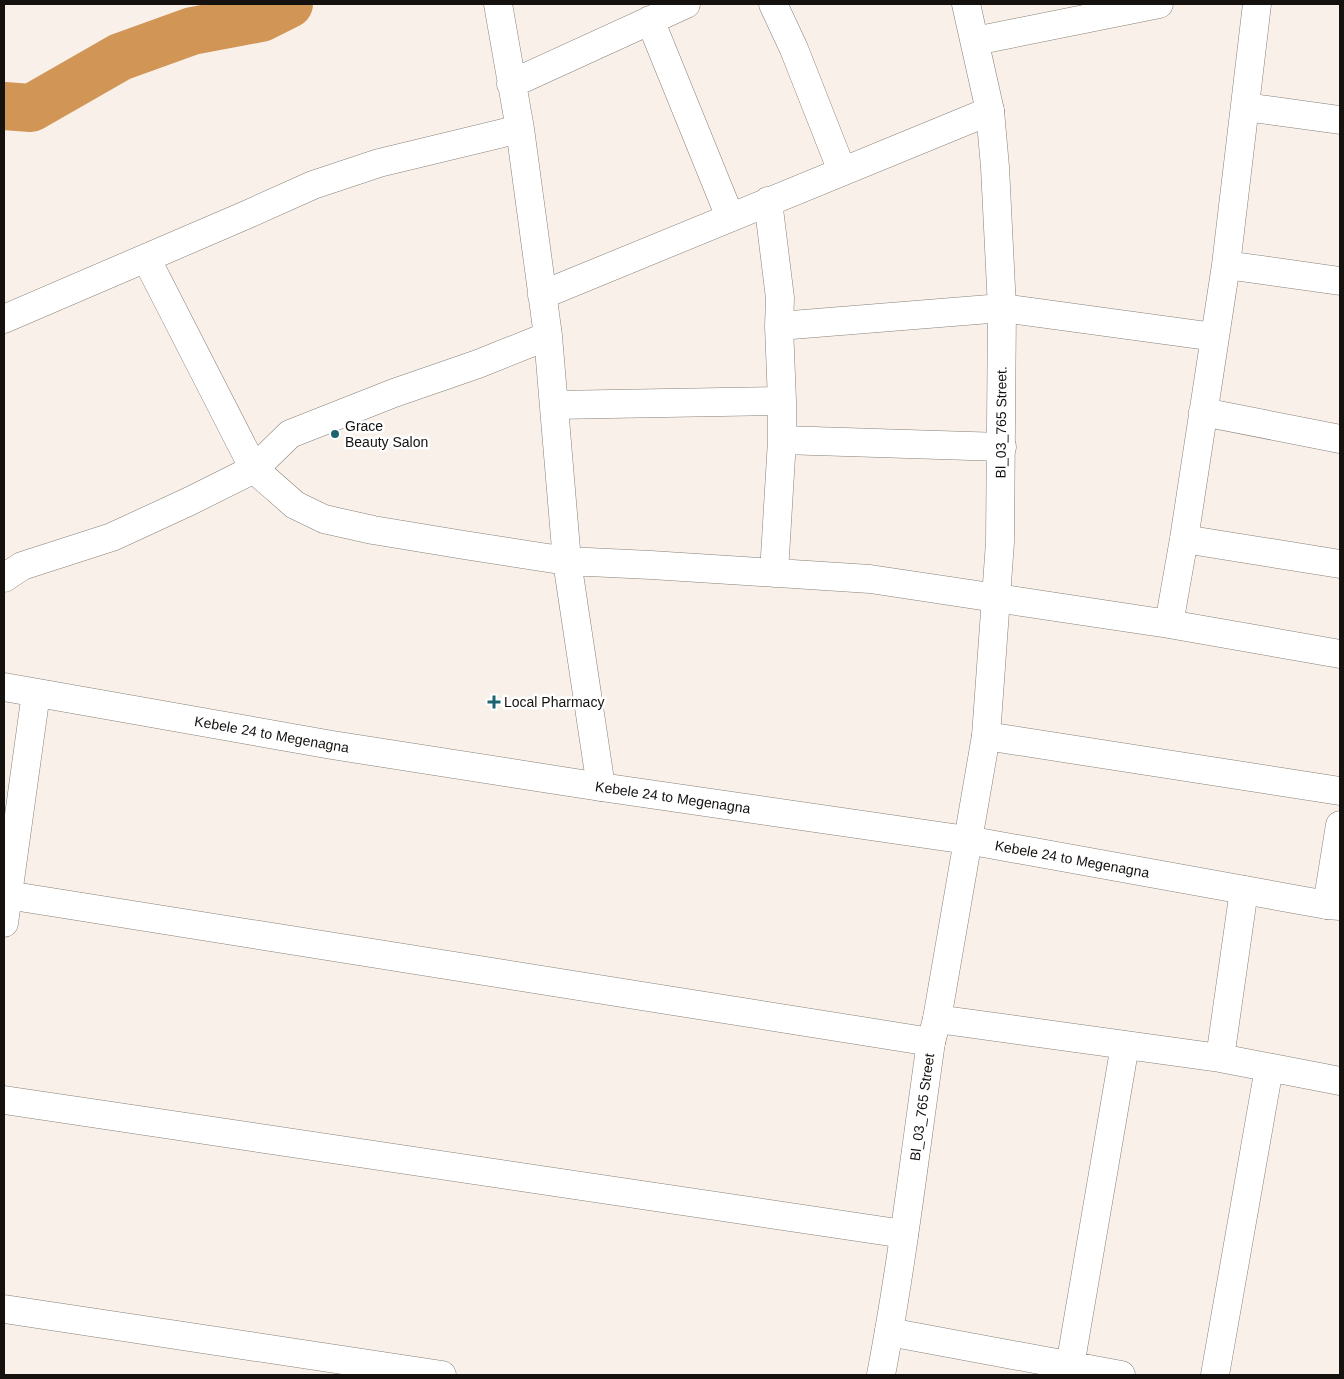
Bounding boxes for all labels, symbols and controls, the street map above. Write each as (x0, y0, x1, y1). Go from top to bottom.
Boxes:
street label: Bl_03_765 Street. (993, 366, 1010, 478)
place label: Grace Beauty Salon (345, 418, 428, 450)
marker: Grace Beauty Salon (329, 428, 341, 440)
place label: Local Pharmacy (504, 694, 604, 710)
marker: Local Pharmacy (488, 696, 500, 708)
street label: Kebele 24 to Megenagna (193, 713, 350, 756)
street label: Kebele 24 to Megenagna (594, 778, 752, 817)
street label: Kebele 24 to Megenagna (994, 837, 1151, 881)
street label: Bl_03_765 Street (907, 1052, 937, 1162)

